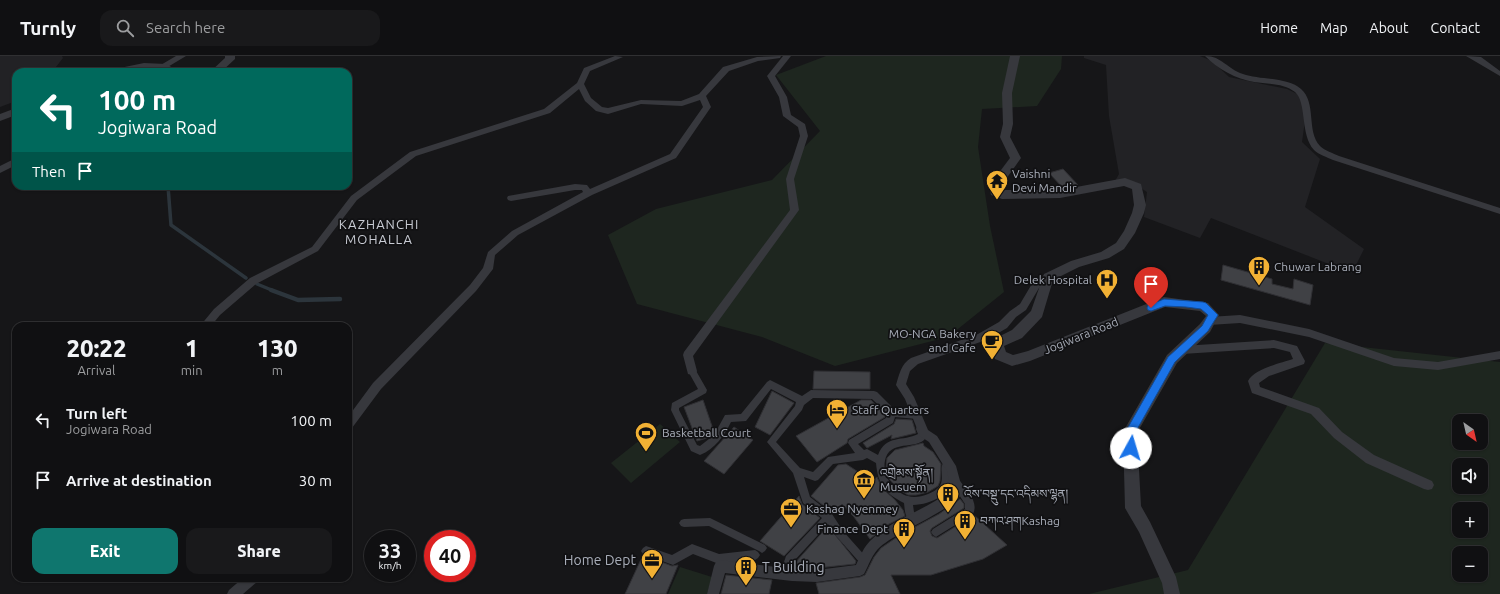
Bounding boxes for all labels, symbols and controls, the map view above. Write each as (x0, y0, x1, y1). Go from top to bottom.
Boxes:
search box (100, 10, 380, 46)
text: Turnly (20, 17, 76, 39)
icon: search (114, 17, 136, 39)
text: Search here (146, 19, 225, 36)
text: Home (1260, 20, 1298, 36)
text: Map (1320, 20, 1348, 36)
text: About (1370, 20, 1409, 36)
text: Contact (1431, 20, 1480, 36)
icon: left (32, 84, 84, 136)
text: 100 m (98, 84, 176, 115)
text: Jogiwara Road (98, 117, 217, 137)
icon: arrive (74, 160, 96, 182)
text: Then (32, 163, 66, 180)
place label: Vaishni Devi Mandir (1012, 167, 1077, 194)
temple icon: Vaishni Devi Mandir (984, 168, 1010, 201)
district label: KAZHANCHI MOHALLA (339, 217, 419, 246)
building icon: Chuwar Labrang (1246, 254, 1272, 287)
place label: Chuwar Labrang (1274, 260, 1362, 273)
hospital icon: Delek Hospital (1094, 267, 1120, 300)
pin (1134, 267, 1168, 308)
place label: Delek Hospital (1014, 273, 1092, 286)
icon: arrive (1140, 273, 1162, 295)
street label: Jogiwara Road (1042, 315, 1120, 356)
place label: MO-NGA Bakery and Cafe (889, 327, 976, 354)
cafe icon: MO-NGA Bakery and Cafe (979, 328, 1005, 361)
text: 20:22 (66, 335, 126, 362)
text: 1 (185, 335, 198, 362)
text: 130 (257, 335, 298, 362)
text: Arrival (77, 363, 115, 377)
text: min (181, 363, 203, 377)
text: m (272, 363, 283, 377)
hotel icon: Staff Quarters (824, 397, 850, 430)
place label: Staff Quarters (852, 403, 929, 416)
text: Turn left (66, 405, 127, 422)
icon: left (32, 409, 54, 431)
text: 100 m (290, 412, 332, 429)
north arrow (1452, 414, 1488, 450)
map controls (1452, 414, 1488, 582)
sports icon: Basketball Court (633, 420, 659, 453)
text: Jogiwara Road (66, 422, 152, 436)
place label: Basketball Court (662, 426, 751, 439)
position arrow (1110, 427, 1152, 469)
button: sound (1452, 458, 1488, 494)
place label: འགྲེམས་སྟོན། Musuem (880, 463, 934, 493)
museum icon: འགྲེམས་སྟོན། Musuem (851, 467, 877, 500)
icon: arrive (32, 469, 54, 491)
text: Arrive at destination (66, 472, 212, 489)
text: 30 m (299, 472, 332, 489)
building icon: འོས་བསྡུ་དང་འདིམས་ལྷན། (935, 481, 961, 514)
place label: འོས་བསྡུ་དང་འདིམས་ལྷན། (963, 484, 1069, 506)
office icon: Kashag Nyenmey (778, 496, 804, 529)
place label: Kashag Nyenmey (806, 502, 898, 515)
button: + (1452, 502, 1488, 538)
building icon: བཀའ་ཤགKashag (952, 508, 978, 541)
place label: བཀའ་ཤགKashag (980, 514, 1060, 531)
building icon: Finance Dept (891, 516, 917, 549)
place label: Finance Dept (817, 522, 888, 535)
button: Exit (32, 528, 178, 574)
button: Share (186, 528, 332, 574)
speed limit sign: 40 (424, 530, 476, 582)
text: 33 (379, 539, 401, 562)
button: − (1452, 546, 1488, 582)
office icon: Home Dept (639, 547, 665, 580)
place label: Home Dept (564, 552, 636, 568)
building icon: T Building (733, 554, 759, 587)
place label: T Building (762, 559, 825, 575)
text: km/h (378, 560, 402, 571)

